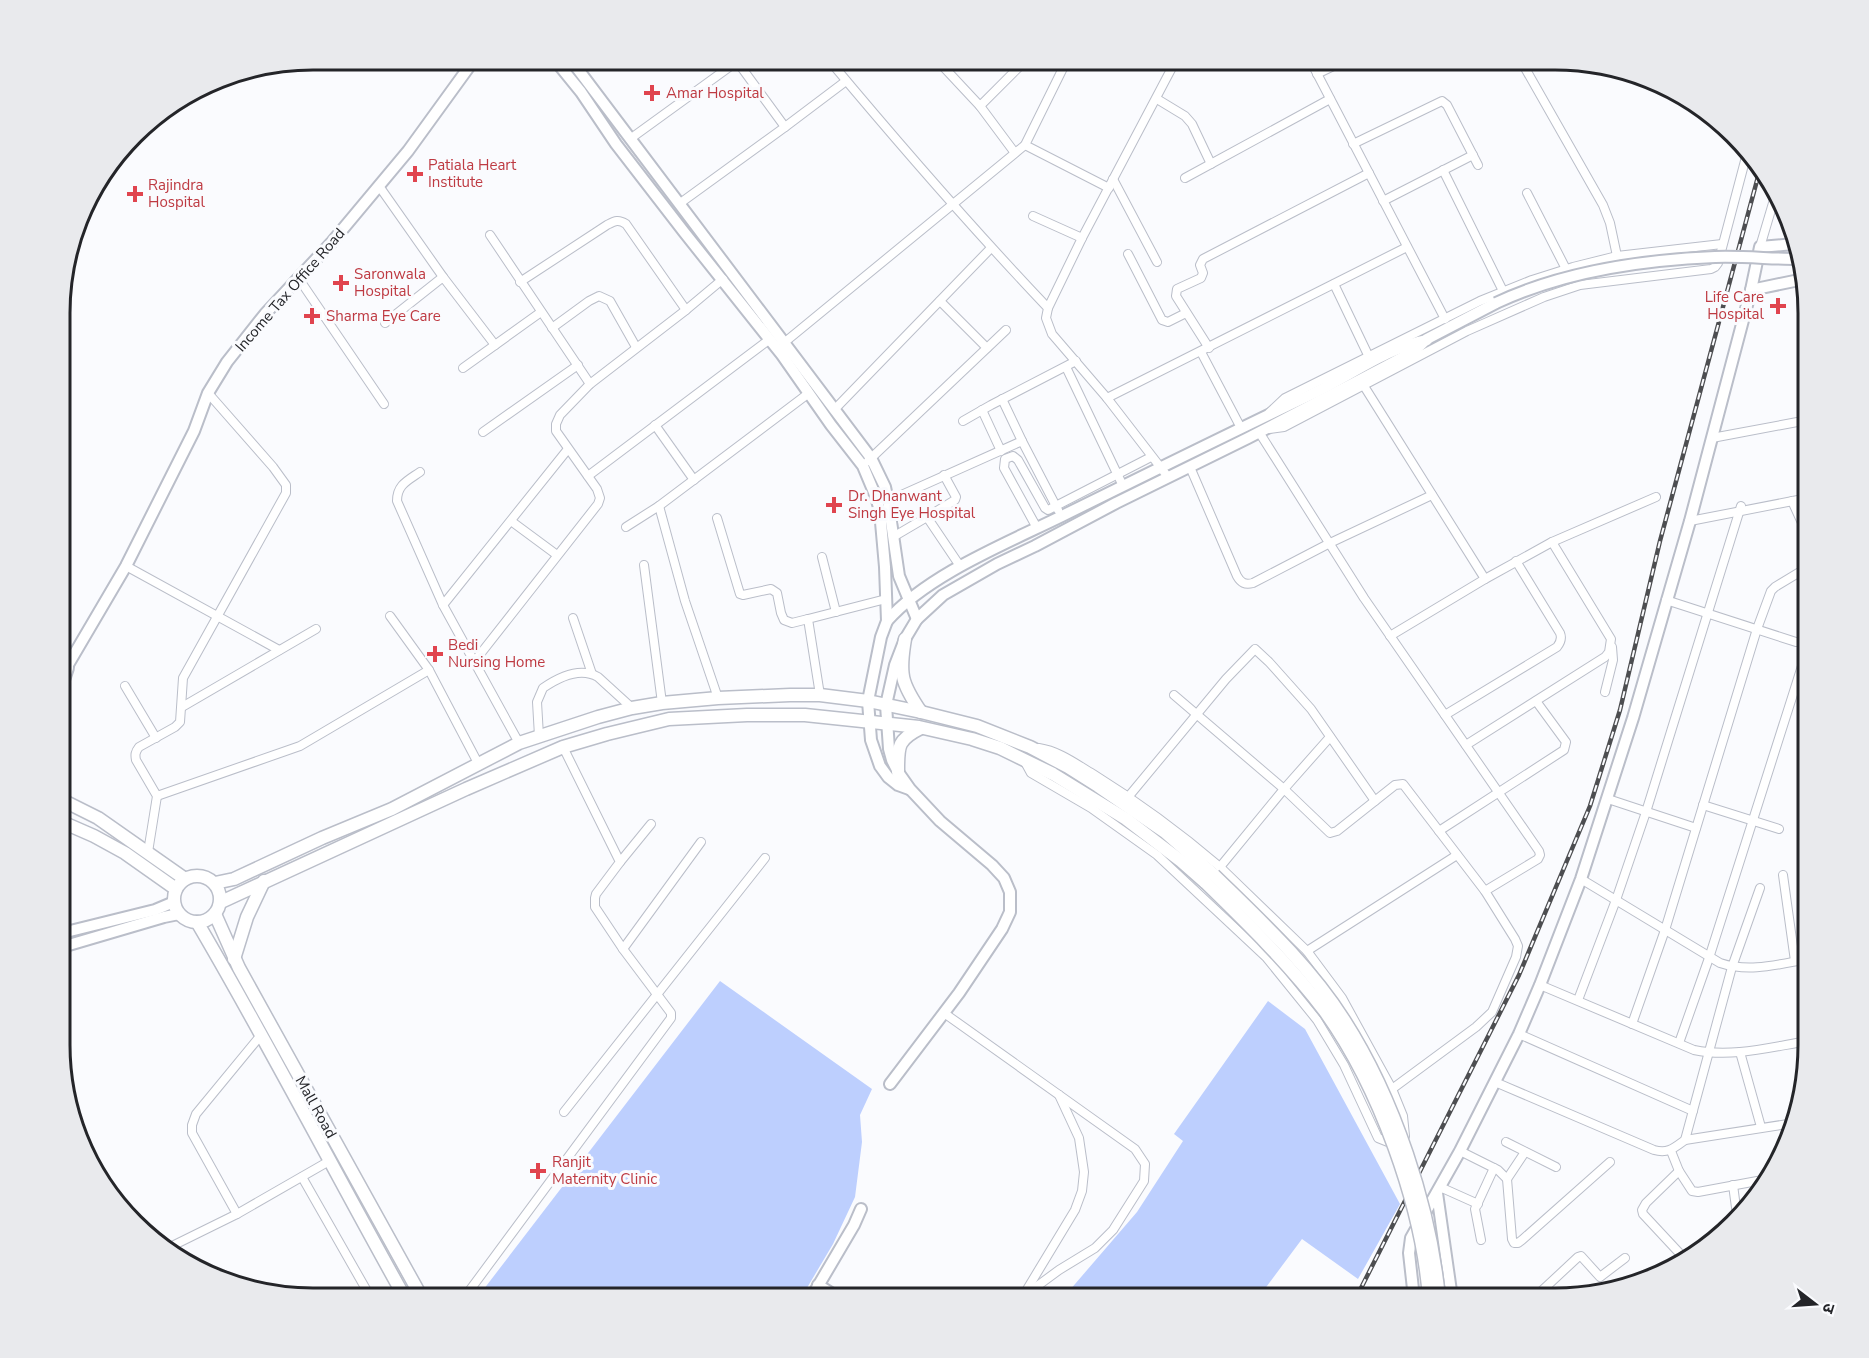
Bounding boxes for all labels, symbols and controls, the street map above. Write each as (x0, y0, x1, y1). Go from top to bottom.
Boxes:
place label: Amar Hospital (666, 83, 764, 103)
marker: Amar Hospital (643, 84, 661, 102)
place label: Patiala Heart Institute (428, 155, 517, 192)
marker: Patiala Heart Institute (406, 165, 424, 183)
place label: Rajindra Hospital (148, 175, 205, 212)
marker: Rajindra Hospital (126, 185, 144, 203)
street label: Income Tax Office Road (231, 224, 349, 356)
place label: Saronwala Hospital (354, 264, 426, 301)
marker: Saronwala Hospital (332, 274, 350, 292)
place label: Life Care Hospital (1705, 287, 1765, 324)
marker: Life Care Hospital (1769, 297, 1787, 315)
place label: Sharma Eye Care (326, 306, 441, 326)
marker: Sharma Eye Care (303, 307, 321, 325)
place label: Dr. Dhanwant Singh Eye Hospital (848, 486, 976, 523)
marker: Dr. Dhanwant Singh Eye Hospital (825, 496, 843, 514)
place label: Bedi Nursing Home (448, 635, 545, 672)
marker: Bedi Nursing Home (426, 645, 444, 663)
street label: Mall Road (291, 1072, 341, 1142)
place label: Ranjit Maternity Clinic (552, 1152, 657, 1189)
marker: Ranjit Maternity Clinic (529, 1162, 547, 1180)
north arrow (1785, 1274, 1845, 1334)
text: उ (1816, 1300, 1840, 1316)

